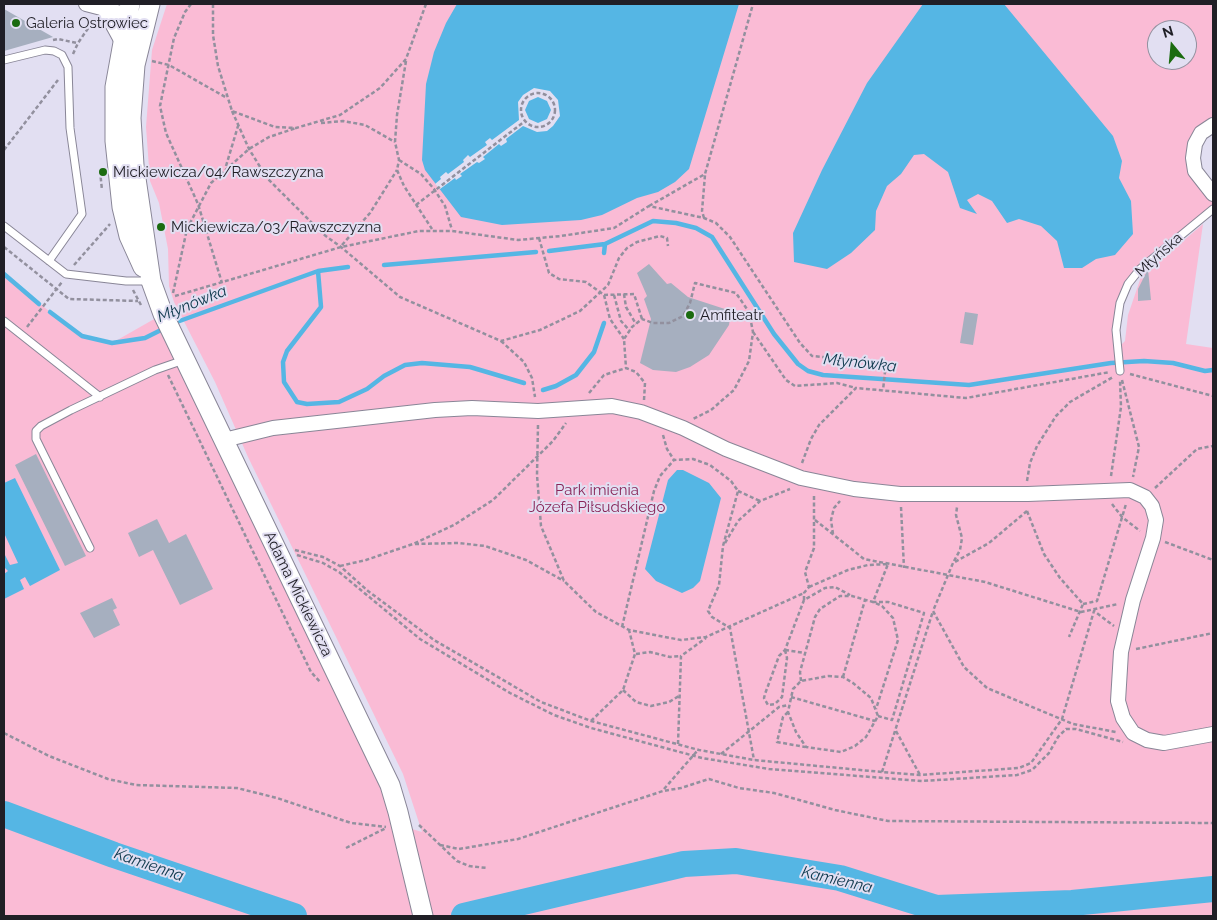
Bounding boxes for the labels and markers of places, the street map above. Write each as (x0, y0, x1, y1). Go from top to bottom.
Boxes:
place label: Galeria Ostrowiec (26, 14, 148, 32)
marker: Galeria Ostrowiec (10, 17, 22, 29)
place label: Mickiewicza/04/Rawszczyzna (113, 163, 324, 181)
marker: Mickiewicza/04/Rawszczyzna (97, 166, 109, 178)
place label: Mickiewicza/03/Rawszczyzna (171, 218, 382, 236)
marker: Mickiewicza/03/Rawszczyzna (155, 221, 167, 233)
place label: Amfiteatr (700, 306, 764, 324)
marker: Amfiteatr (684, 309, 696, 321)

